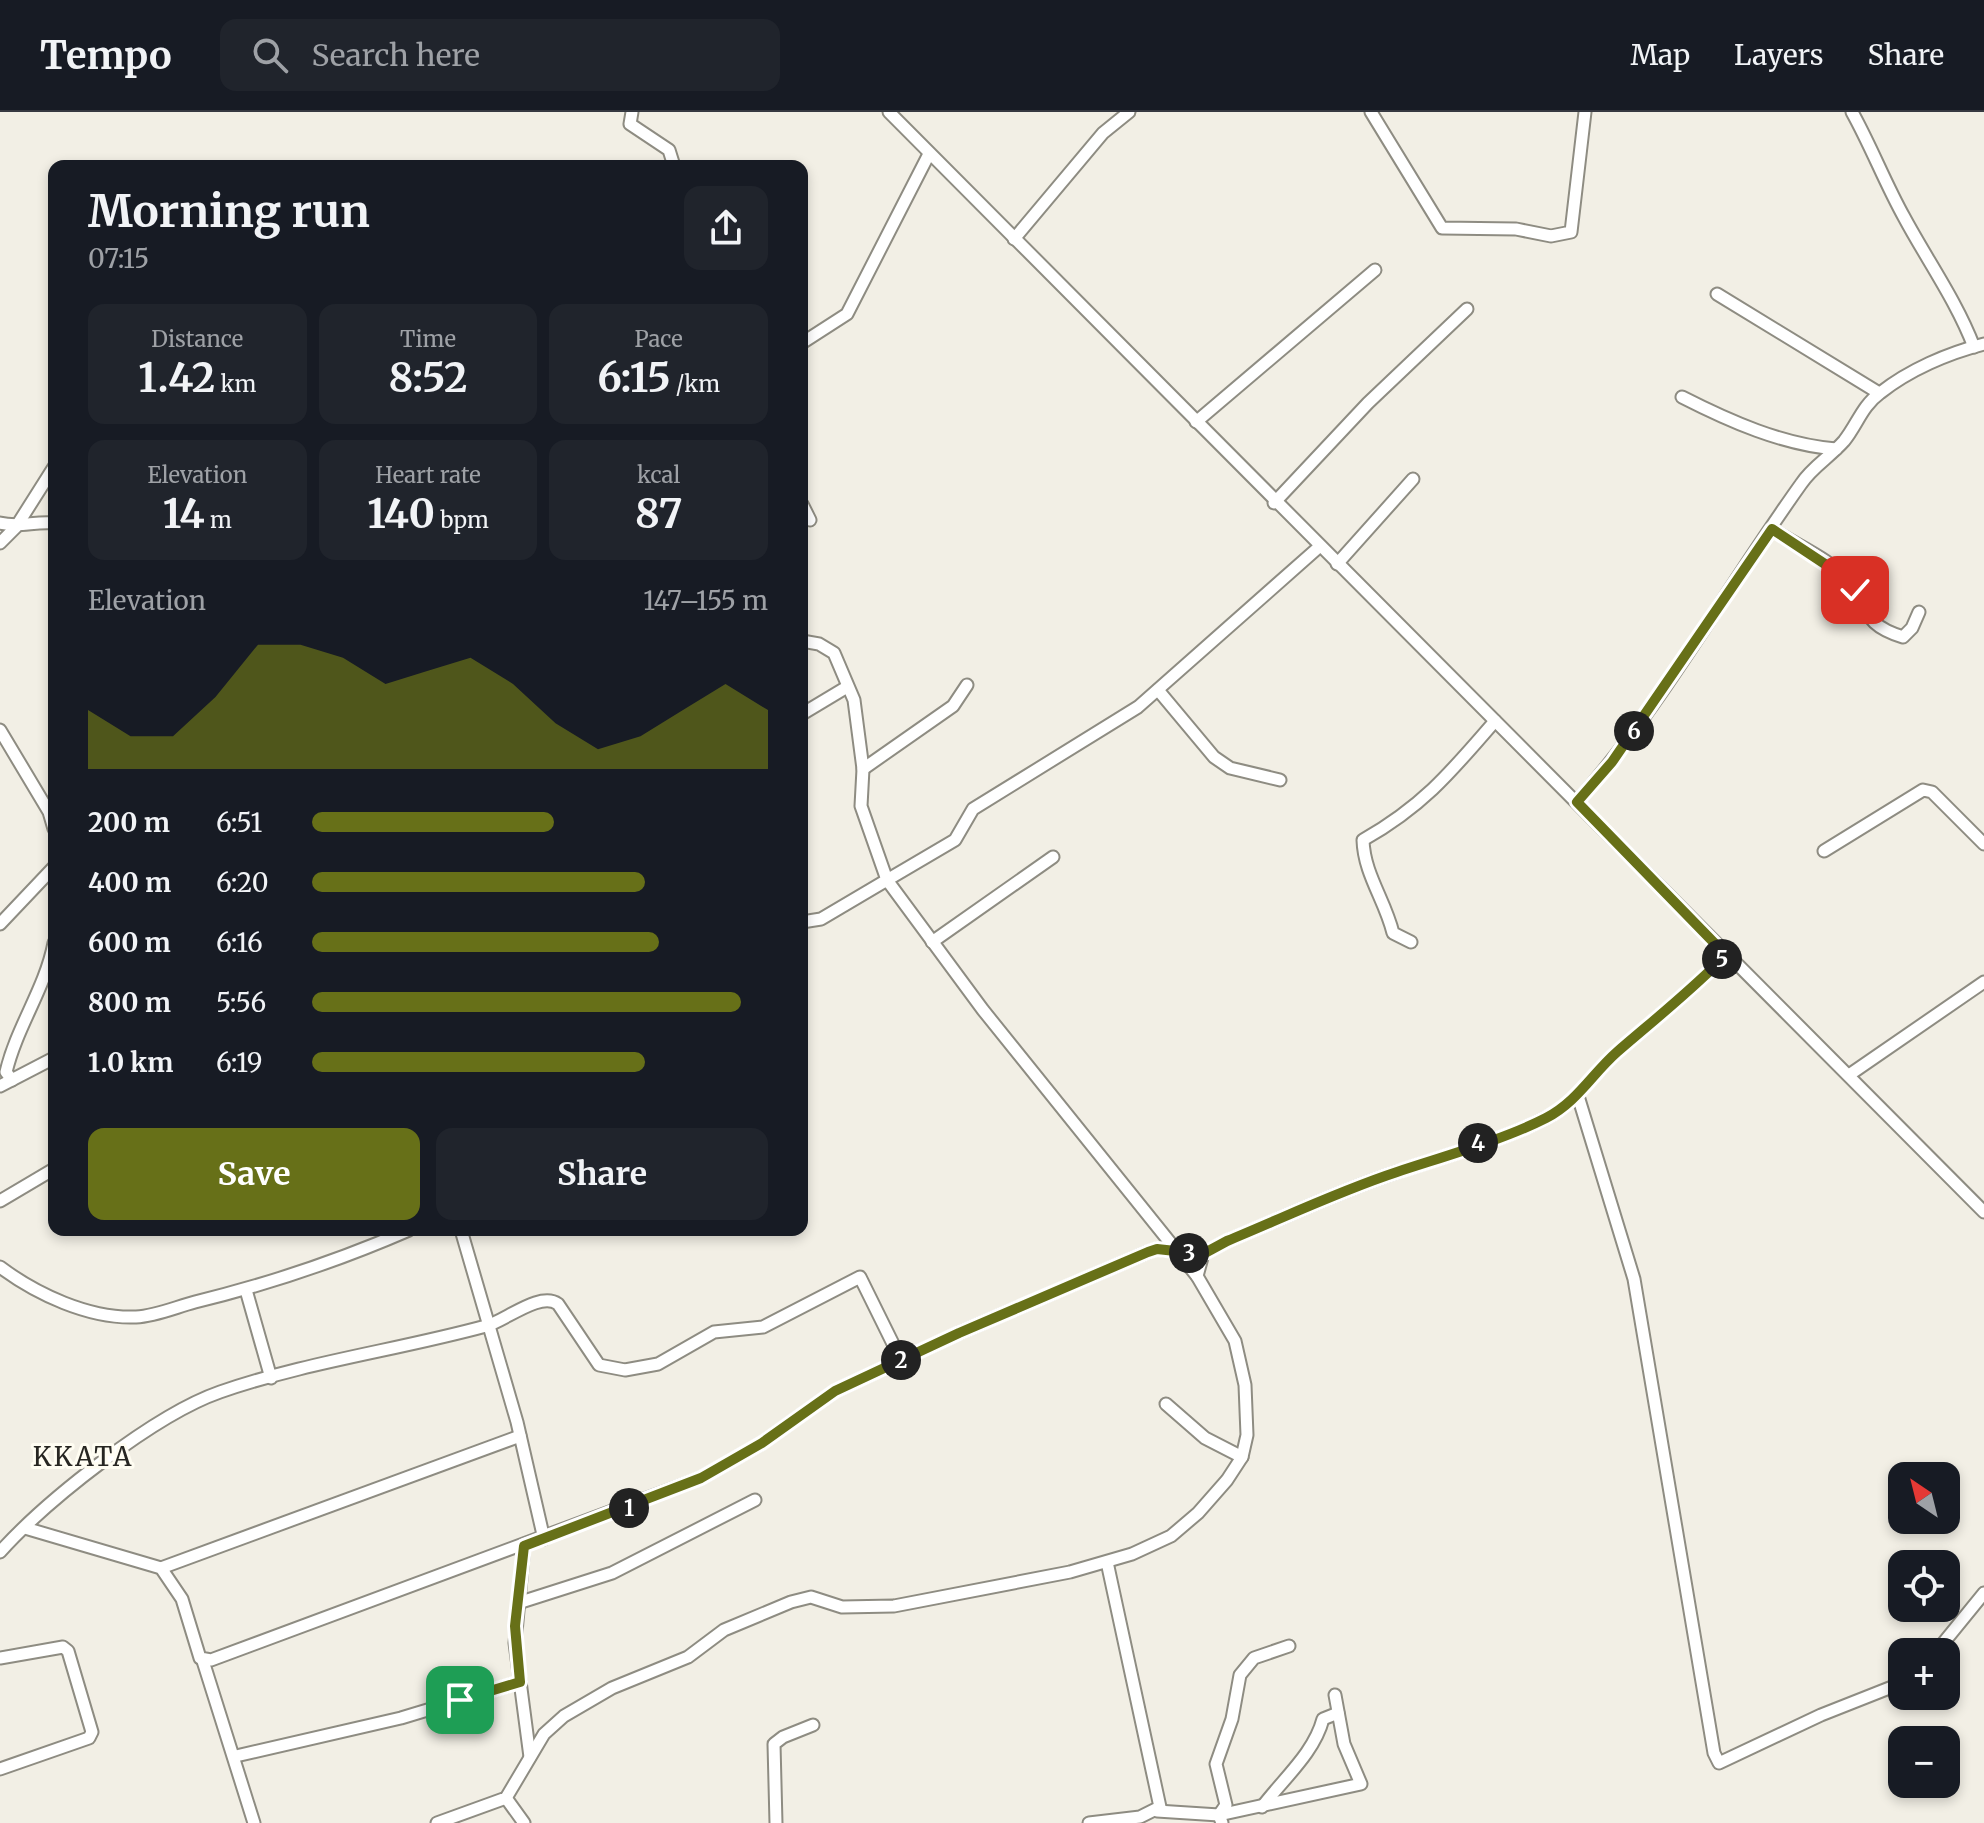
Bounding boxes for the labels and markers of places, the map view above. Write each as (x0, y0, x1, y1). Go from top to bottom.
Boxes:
pin (1821, 556, 1889, 624)
pin: 6 (1614, 711, 1654, 751)
pin: 5 (1702, 939, 1742, 979)
pin: 4 (1458, 1123, 1498, 1163)
pin: 3 (1169, 1233, 1209, 1273)
pin: 2 (881, 1340, 921, 1380)
pin: 1 (609, 1488, 649, 1528)
pin (426, 1666, 494, 1734)

